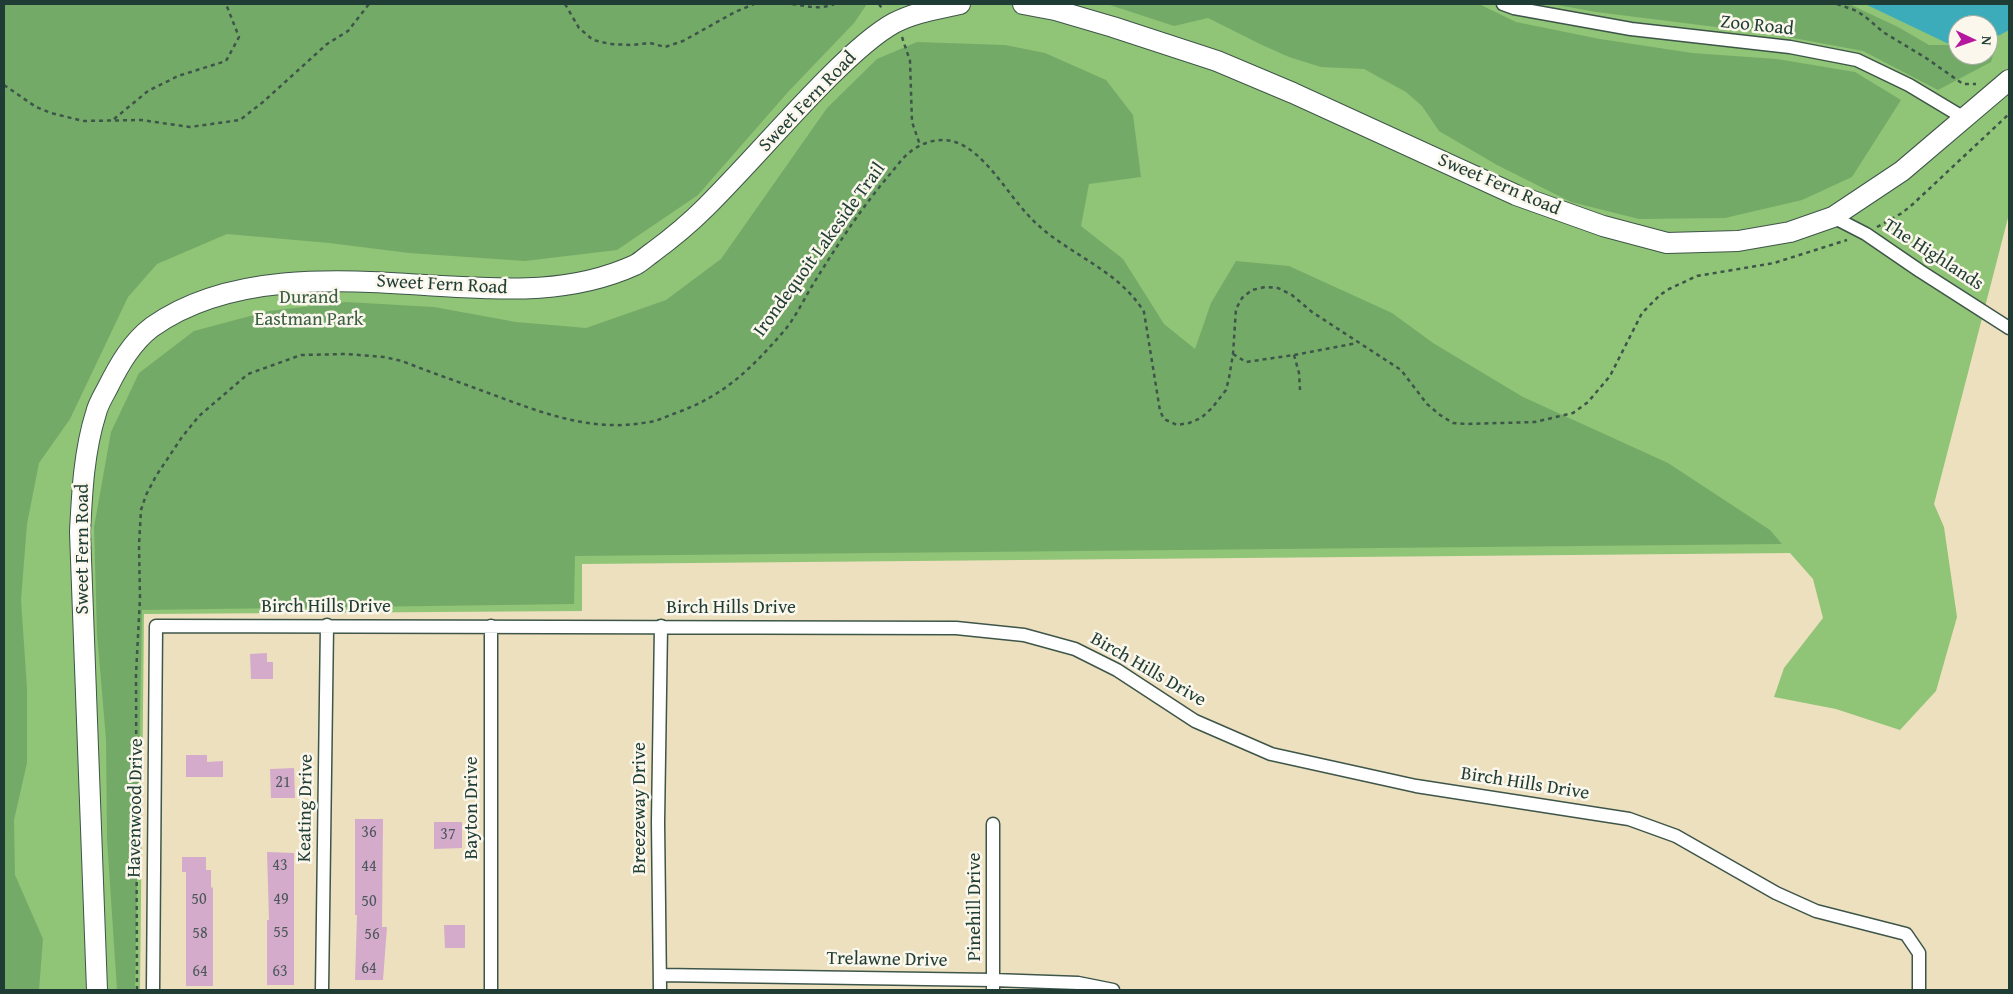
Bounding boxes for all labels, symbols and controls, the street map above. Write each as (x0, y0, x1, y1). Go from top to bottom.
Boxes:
street label: Zoo Road (1719, 11, 1795, 41)
north arrow (1948, 15, 1998, 65)
text: N (1977, 36, 1997, 46)
street label: Sweet Fern Road (754, 47, 862, 157)
street label: Sweet Fern Road (1434, 149, 1564, 221)
street label: Irondequoit Lakeside Trail (749, 159, 891, 341)
street label: The Highlands (1879, 214, 1987, 296)
street label: Sweet Fern Road (376, 270, 508, 300)
park label: Durand Eastman Park (255, 287, 363, 331)
street label: Sweet Fern Road (72, 484, 94, 614)
street label: Birch Hills Drive (261, 596, 391, 618)
street label: Birch Hills Drive (666, 597, 796, 619)
street label: Birch Hills Drive (1086, 628, 1210, 712)
street label: Havenwood Drive (123, 738, 149, 878)
street label: Breezeway Drive (629, 742, 651, 874)
street label: Keating Drive (294, 754, 318, 862)
street label: Bayton Drive (461, 756, 483, 860)
street label: Birch Hills Drive (1459, 763, 1591, 805)
house number: 21 (275, 773, 291, 793)
house number: 36 (361, 823, 377, 843)
house number: 37 (440, 825, 456, 845)
street label: Pinehill Drive (964, 853, 986, 961)
house number: 43 (272, 856, 288, 876)
house number: 44 (361, 857, 377, 877)
house number: 50 (191, 890, 207, 910)
house number: 49 (273, 890, 289, 910)
house number: 50 (361, 892, 377, 912)
house number: 55 (273, 923, 289, 943)
house number: 58 (192, 924, 208, 944)
house number: 56 (364, 925, 380, 945)
street label: Trelawne Drive (826, 948, 948, 972)
house number: 64 (361, 959, 377, 979)
house number: 64 (192, 962, 208, 982)
house number: 63 (272, 962, 288, 982)

